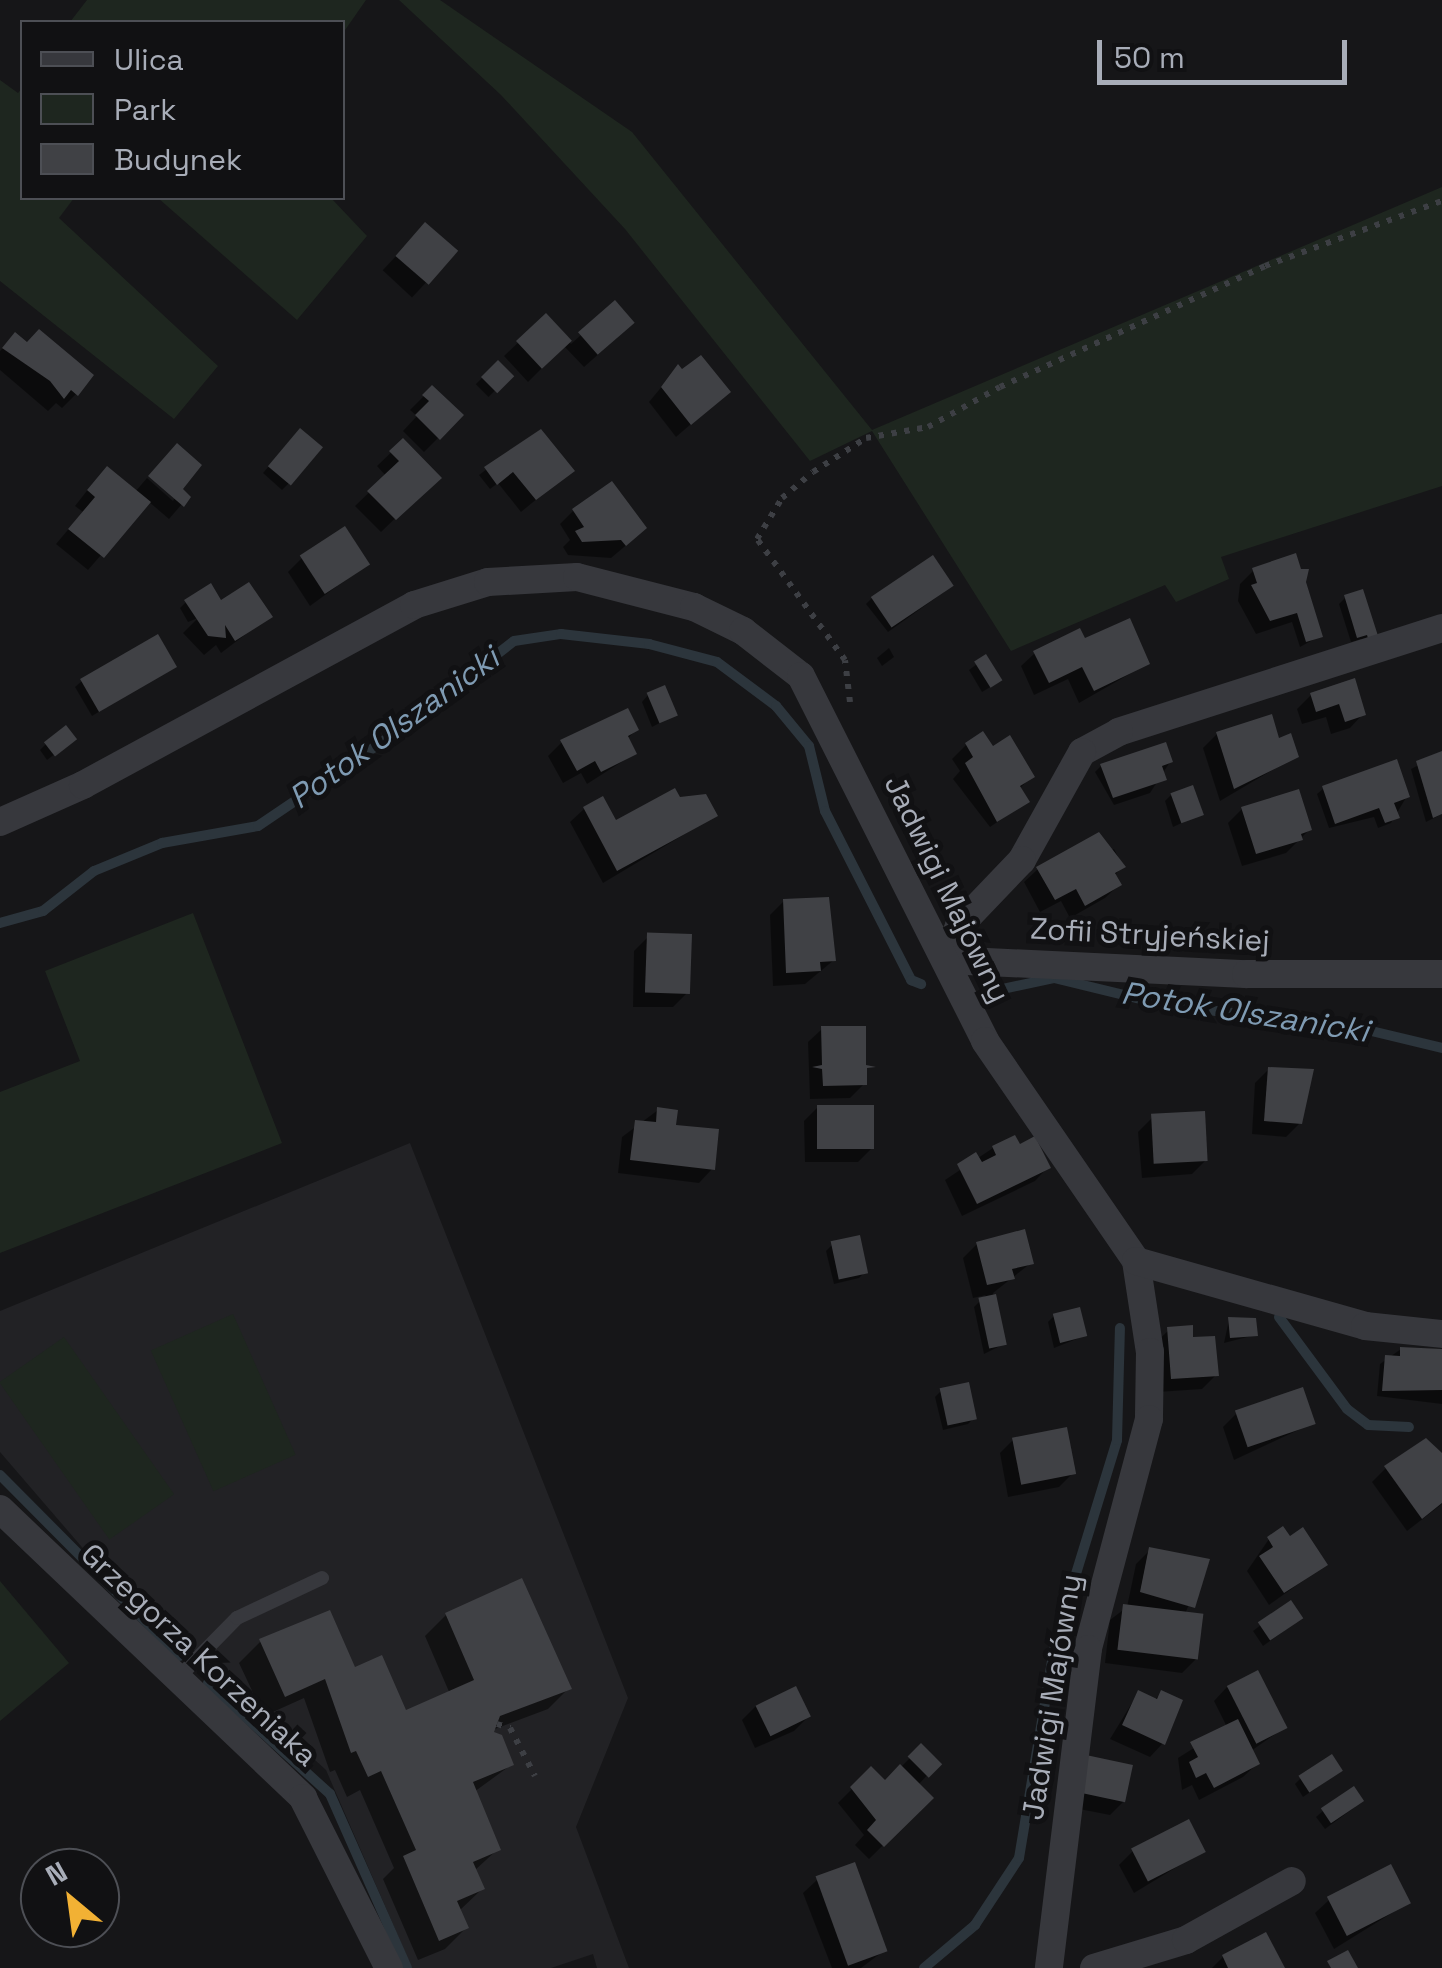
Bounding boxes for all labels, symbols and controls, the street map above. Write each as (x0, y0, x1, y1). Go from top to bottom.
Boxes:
legend (20, 20, 345, 200)
scale bar (1102, 20, 1352, 82)
text: 50 m (1114, 38, 1185, 77)
text: Ulica (114, 40, 184, 79)
text: Park (114, 90, 176, 129)
text: Budynek (114, 140, 242, 179)
water label: Potok Olszanicki (282, 639, 506, 817)
street label: Jadwigi Majówny (876, 770, 1018, 1008)
street label: Zofii Stryjeńskiej (1029, 911, 1271, 959)
water label: Potok Olszanicki (1119, 973, 1371, 1051)
street label: Grzegorza Korzeniaka (73, 1536, 325, 1774)
street label: Jadwigi Majówny (1015, 1572, 1089, 1822)
north arrow (20, 1848, 120, 1948)
text: N (39, 1853, 73, 1894)

